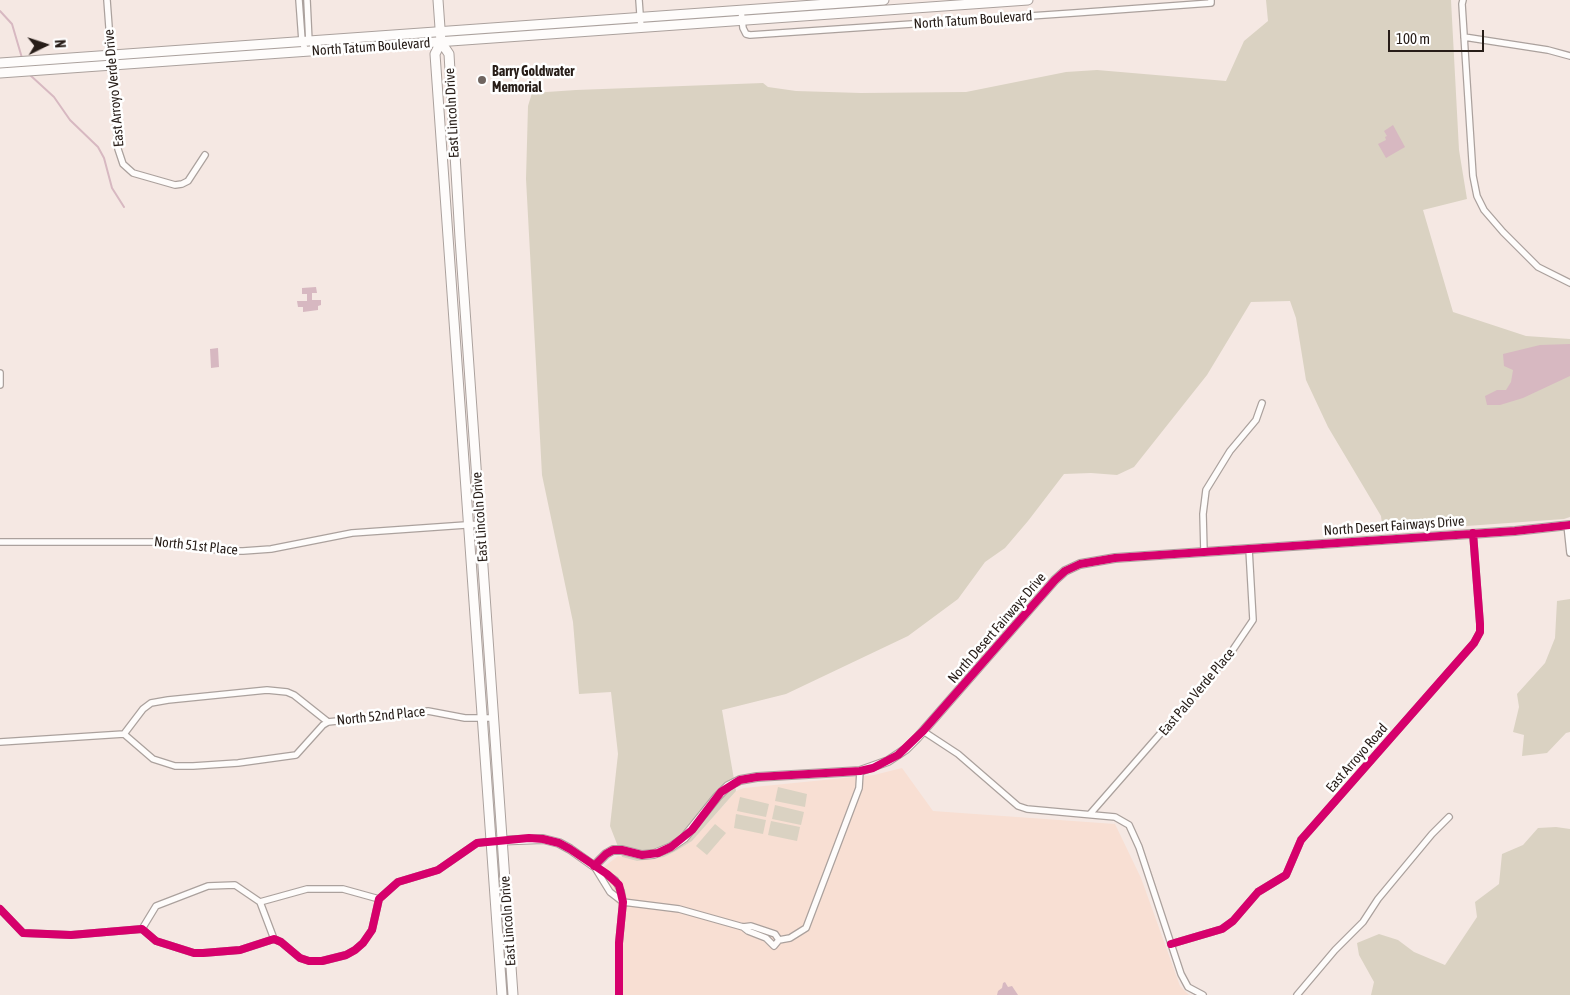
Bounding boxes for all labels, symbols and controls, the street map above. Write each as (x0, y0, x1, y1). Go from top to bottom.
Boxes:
street label: North Tatum Boulevard (913, 7, 1033, 33)
north arrow (20, 20, 70, 70)
scale bar (1390, 20, 1486, 52)
street label: East Arroyo Verde Drive (100, 28, 128, 148)
text: 100 m (1396, 30, 1430, 47)
street label: North Tatum Boulevard (311, 34, 431, 60)
text: N (52, 39, 68, 49)
place label: Barry Goldwater Memorial (492, 64, 574, 96)
street label: East Lincoln Drive (441, 68, 463, 158)
marker: Barry Goldwater Memorial (476, 74, 488, 86)
street label: East Lincoln Drive (468, 471, 492, 563)
street label: North Desert Fairways Drive (1323, 513, 1465, 539)
street label: North 51st Place (153, 533, 239, 559)
street label: North Desert Fairways Drive (944, 569, 1050, 687)
street label: East Palo Verde Place (1156, 645, 1238, 739)
street label: North 52nd Place (336, 703, 426, 729)
street label: East Arroyo Road (1323, 720, 1391, 796)
street label: East Lincoln Drive (496, 875, 520, 967)

